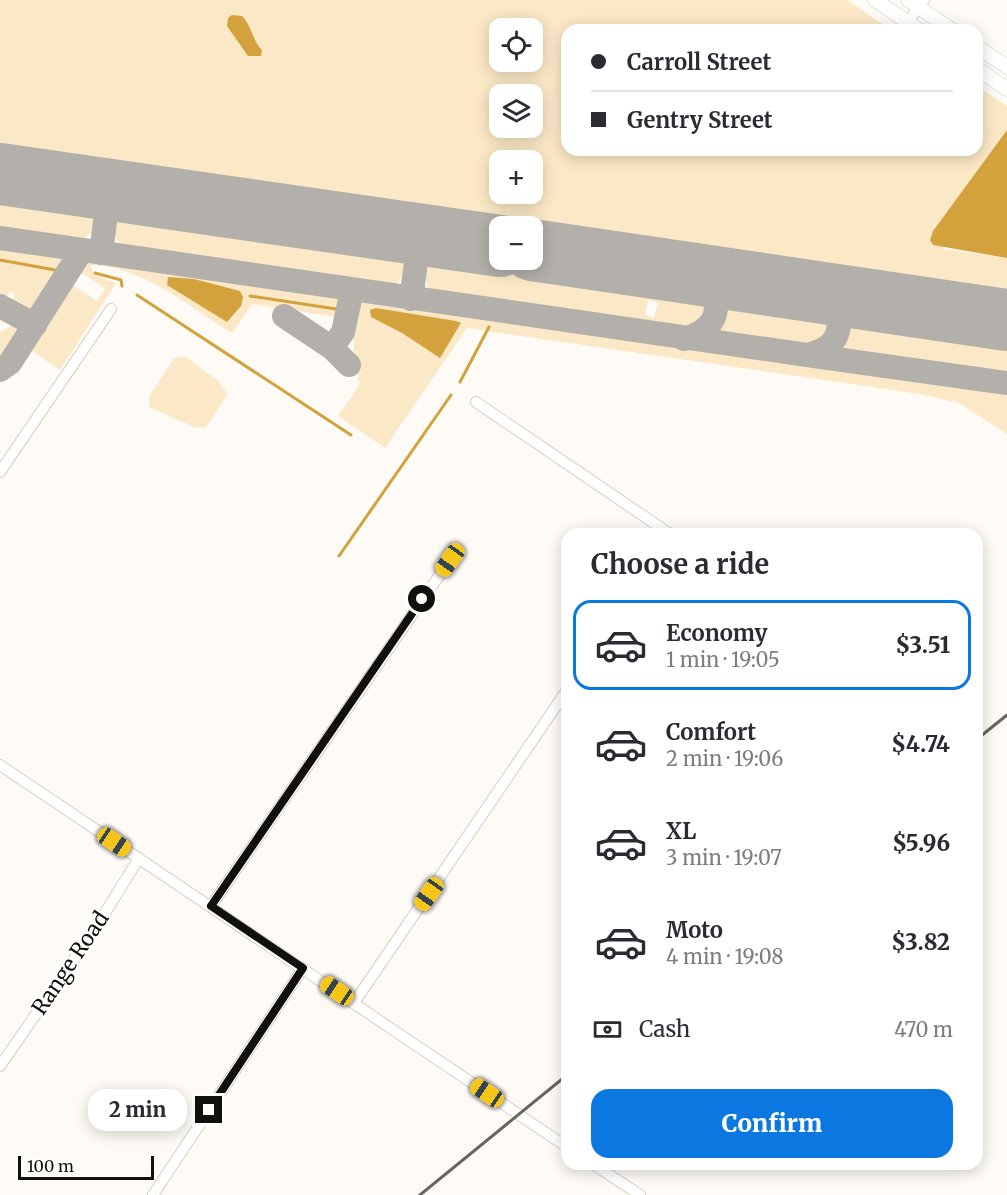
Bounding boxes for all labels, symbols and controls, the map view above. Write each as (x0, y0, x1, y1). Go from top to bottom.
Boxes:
map controls (489, 18, 543, 270)
button: locate (489, 18, 543, 72)
text: Carroll Street (627, 48, 771, 76)
button: layers (489, 84, 543, 138)
text: Gentry Street (627, 106, 773, 134)
button: + (489, 150, 543, 204)
button: − (489, 216, 543, 270)
car (432, 540, 468, 580)
text: Choose a ride (591, 547, 769, 581)
route start (408, 585, 435, 612)
icon: car (594, 618, 648, 672)
text: Economy (666, 619, 767, 647)
text: $3.51 (895, 631, 950, 659)
text: 1 min · 19:05 (666, 647, 780, 672)
icon: car (594, 717, 648, 771)
text: Comfort (666, 718, 756, 746)
text: $4.74 (891, 730, 950, 758)
text: 2 min · 19:06 (666, 746, 783, 771)
icon: car (594, 816, 648, 870)
text: XL (666, 817, 696, 845)
car (94, 824, 134, 860)
text: $5.96 (892, 829, 950, 857)
text: 3 min · 19:07 (666, 845, 782, 870)
car (411, 874, 447, 914)
street label: Range Road (26, 906, 115, 1020)
icon: car (594, 915, 648, 969)
text: Moto (666, 916, 723, 944)
text: $3.82 (891, 928, 950, 956)
text: 4 min · 19:08 (666, 944, 784, 969)
car (317, 973, 357, 1009)
icon: cash (591, 1013, 624, 1046)
text: Cash (639, 1015, 690, 1043)
text: 470 m (894, 1017, 953, 1042)
car (467, 1075, 507, 1111)
callout: 2 min (89, 1089, 188, 1131)
button: Confirm (591, 1089, 953, 1158)
route end (195, 1096, 222, 1123)
text: 2 min (109, 1097, 166, 1122)
scale bar (18, 1153, 154, 1180)
text: 100 m (27, 1156, 74, 1176)

